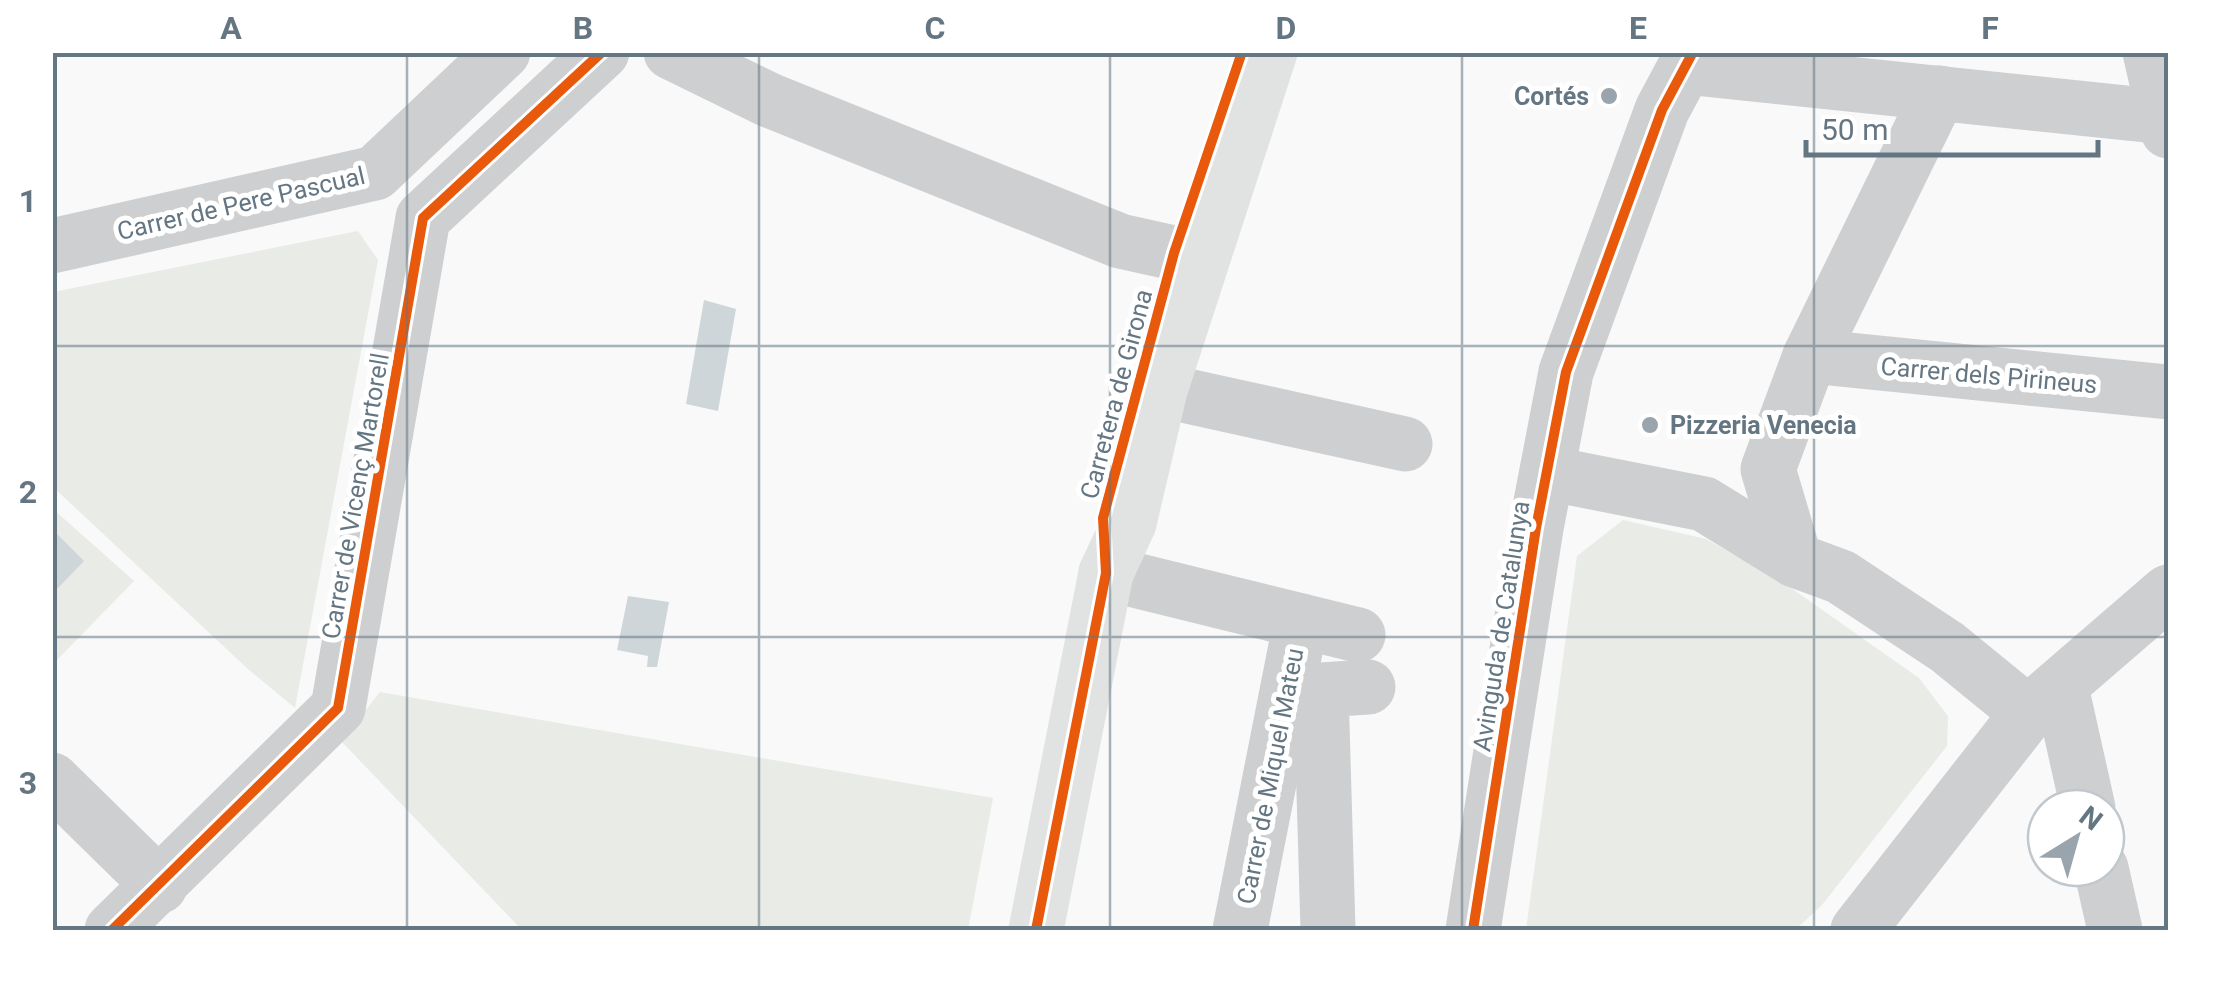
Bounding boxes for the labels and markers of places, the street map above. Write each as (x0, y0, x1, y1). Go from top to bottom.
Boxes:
place label: Cortés (1514, 82, 1589, 111)
marker: Cortés (1598, 85, 1620, 107)
place label: Pizzeria Venecia (1670, 411, 1857, 440)
marker: Pizzeria Venecia (1639, 414, 1661, 436)

